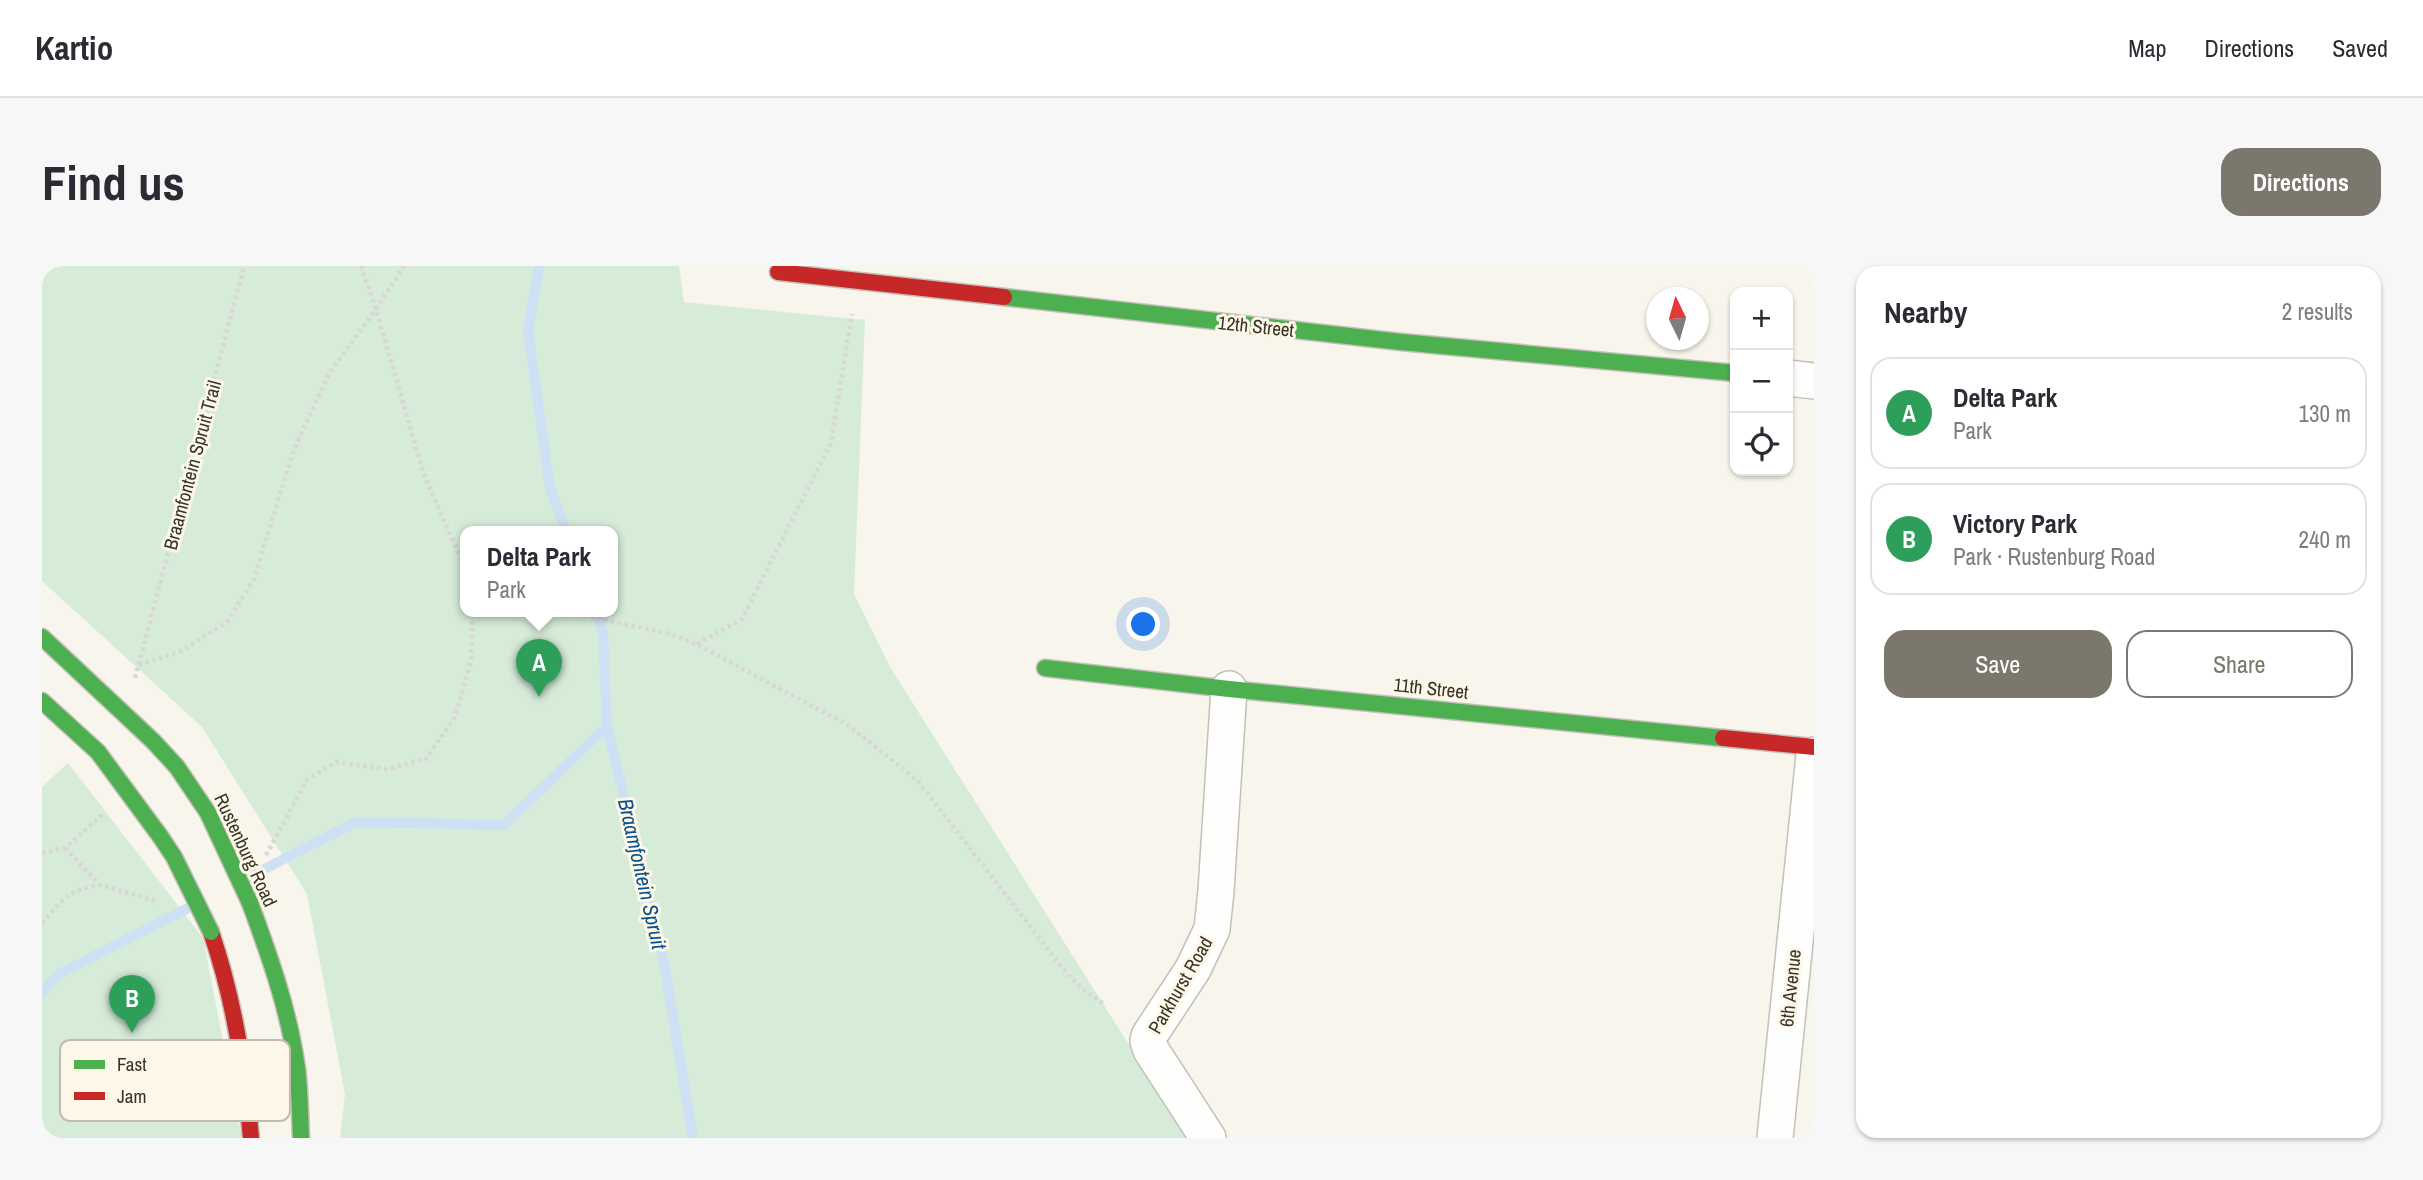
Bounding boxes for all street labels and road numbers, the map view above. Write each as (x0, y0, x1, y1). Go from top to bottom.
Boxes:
street label: 12th Street (1217, 309, 1296, 343)
street label: Braamfontein Spruit Trail (157, 378, 227, 552)
street label: 11th Street (1392, 671, 1470, 705)
street label: Rustenburg Road (208, 789, 284, 911)
street label: Parkhurst Road (1142, 932, 1218, 1038)
street label: 6th Avenue (1773, 948, 1807, 1028)

